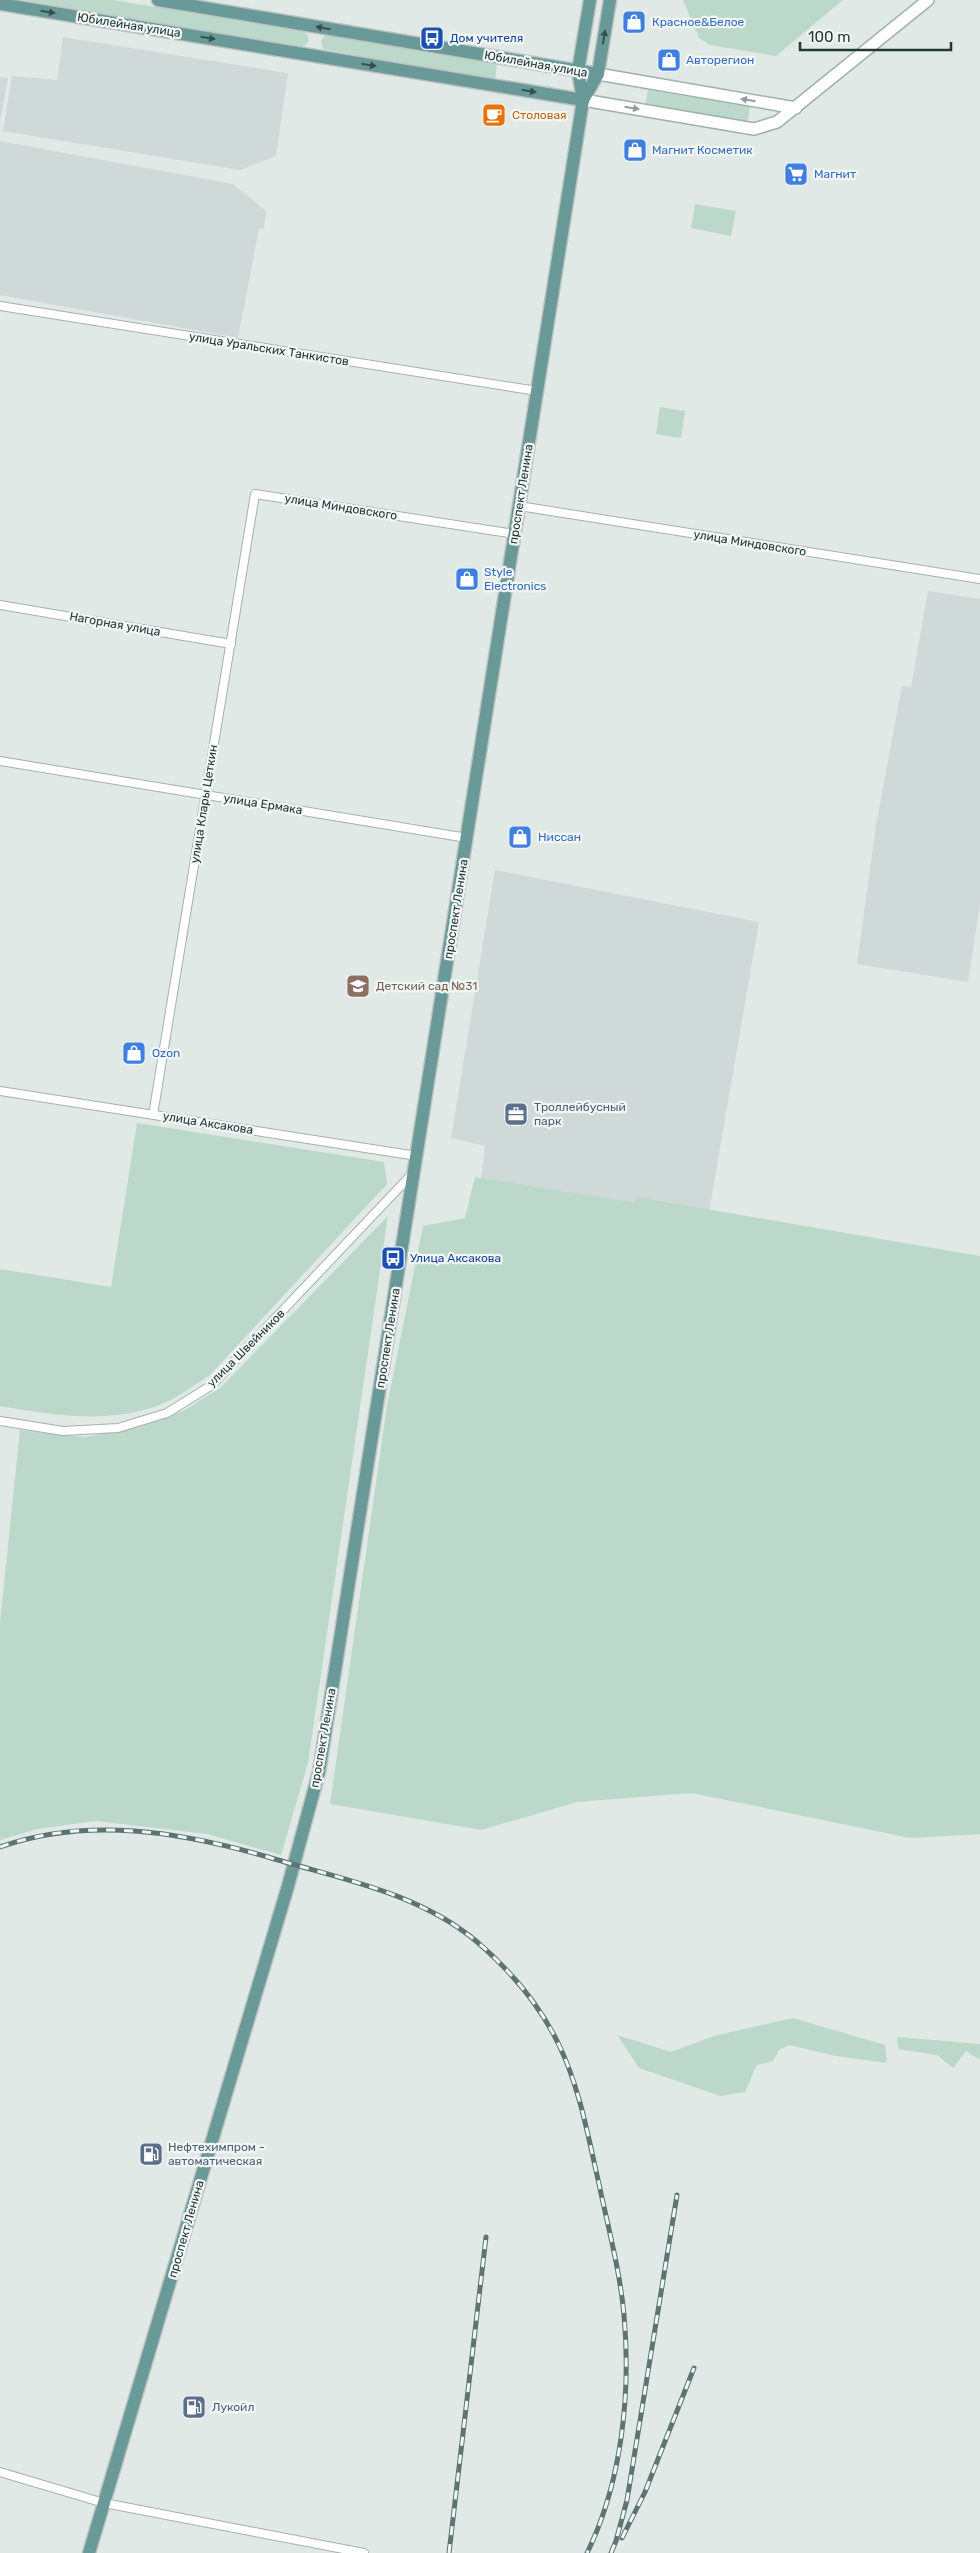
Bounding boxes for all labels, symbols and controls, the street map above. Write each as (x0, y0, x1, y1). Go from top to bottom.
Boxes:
one-way arrow (40, 8, 56, 16)
shop icon: Красное&Белое (621, 9, 647, 35)
street label: Юбилейная улица (76, 10, 182, 40)
place label: Красное&Белое (652, 15, 745, 29)
scale bar (800, 20, 951, 52)
one-way arrow (315, 23, 331, 31)
bus stop icon: Дом учителя (419, 25, 445, 51)
text: 100 m (808, 28, 850, 46)
one-way arrow (600, 29, 608, 45)
place label: Дом учителя (450, 31, 523, 45)
one-way arrow (201, 35, 217, 43)
shop icon: Авторегион (656, 47, 682, 73)
street label: Юбилейная улица (483, 48, 589, 80)
place label: Авторегион (686, 53, 754, 67)
one-way arrow (361, 61, 377, 69)
one-way arrow (521, 88, 537, 96)
one-way arrow (740, 95, 756, 103)
cafe icon: Столовая (481, 102, 507, 128)
one-way arrow (624, 105, 640, 113)
place label: Столовая (512, 108, 567, 122)
shop icon: Магнит Косметик (622, 137, 648, 163)
place label: Магнит Косметик (652, 143, 753, 157)
supermarket icon: Магнит (783, 161, 809, 187)
place label: Магнит (814, 167, 856, 181)
street label: улица Уральских Танкистов (188, 329, 350, 369)
street label: проспект Ленина (506, 443, 536, 545)
street label: улица Миндовского (284, 491, 398, 523)
street label: улица Миндовского (693, 527, 807, 559)
place label: Style Electronics (484, 565, 546, 593)
shop icon: Style Electronics (454, 566, 480, 592)
street label: Нагорная улица (68, 609, 162, 639)
street label: улица Клары Цеткин (188, 744, 220, 864)
street label: улица Ермака (223, 791, 303, 817)
shop icon: Ниссан (507, 824, 533, 850)
place label: Ниссан (538, 830, 581, 844)
street label: проспект Ленина (441, 858, 471, 960)
school or university icon: Детский сад №31 (345, 973, 371, 999)
place label: Детский сад №31 (376, 979, 477, 993)
shop icon: Ozon (121, 1040, 147, 1066)
place label: Ozon (152, 1046, 180, 1060)
place label: Троллейбусный парк (534, 1100, 626, 1128)
office icon: Троллейбусный парк (503, 1101, 529, 1127)
street label: улица Аксакова (162, 1109, 254, 1137)
bus stop icon: Улица Аксакова (380, 1245, 406, 1271)
place label: Улица Аксакова (410, 1251, 501, 1265)
street label: проспект Ленина (373, 1287, 403, 1389)
street label: улица Швейников (204, 1306, 288, 1390)
street label: проспект Ленина (307, 1687, 339, 1789)
place label: Нефтехимпром - автоматическая (168, 2140, 265, 2168)
fuel station icon: Нефтехимпром - автоматическая (138, 2141, 164, 2167)
street label: проспект Ленина (165, 2179, 207, 2279)
fuel station icon: Лукойл (181, 2394, 207, 2420)
place label: Лукойл (212, 2400, 254, 2414)

